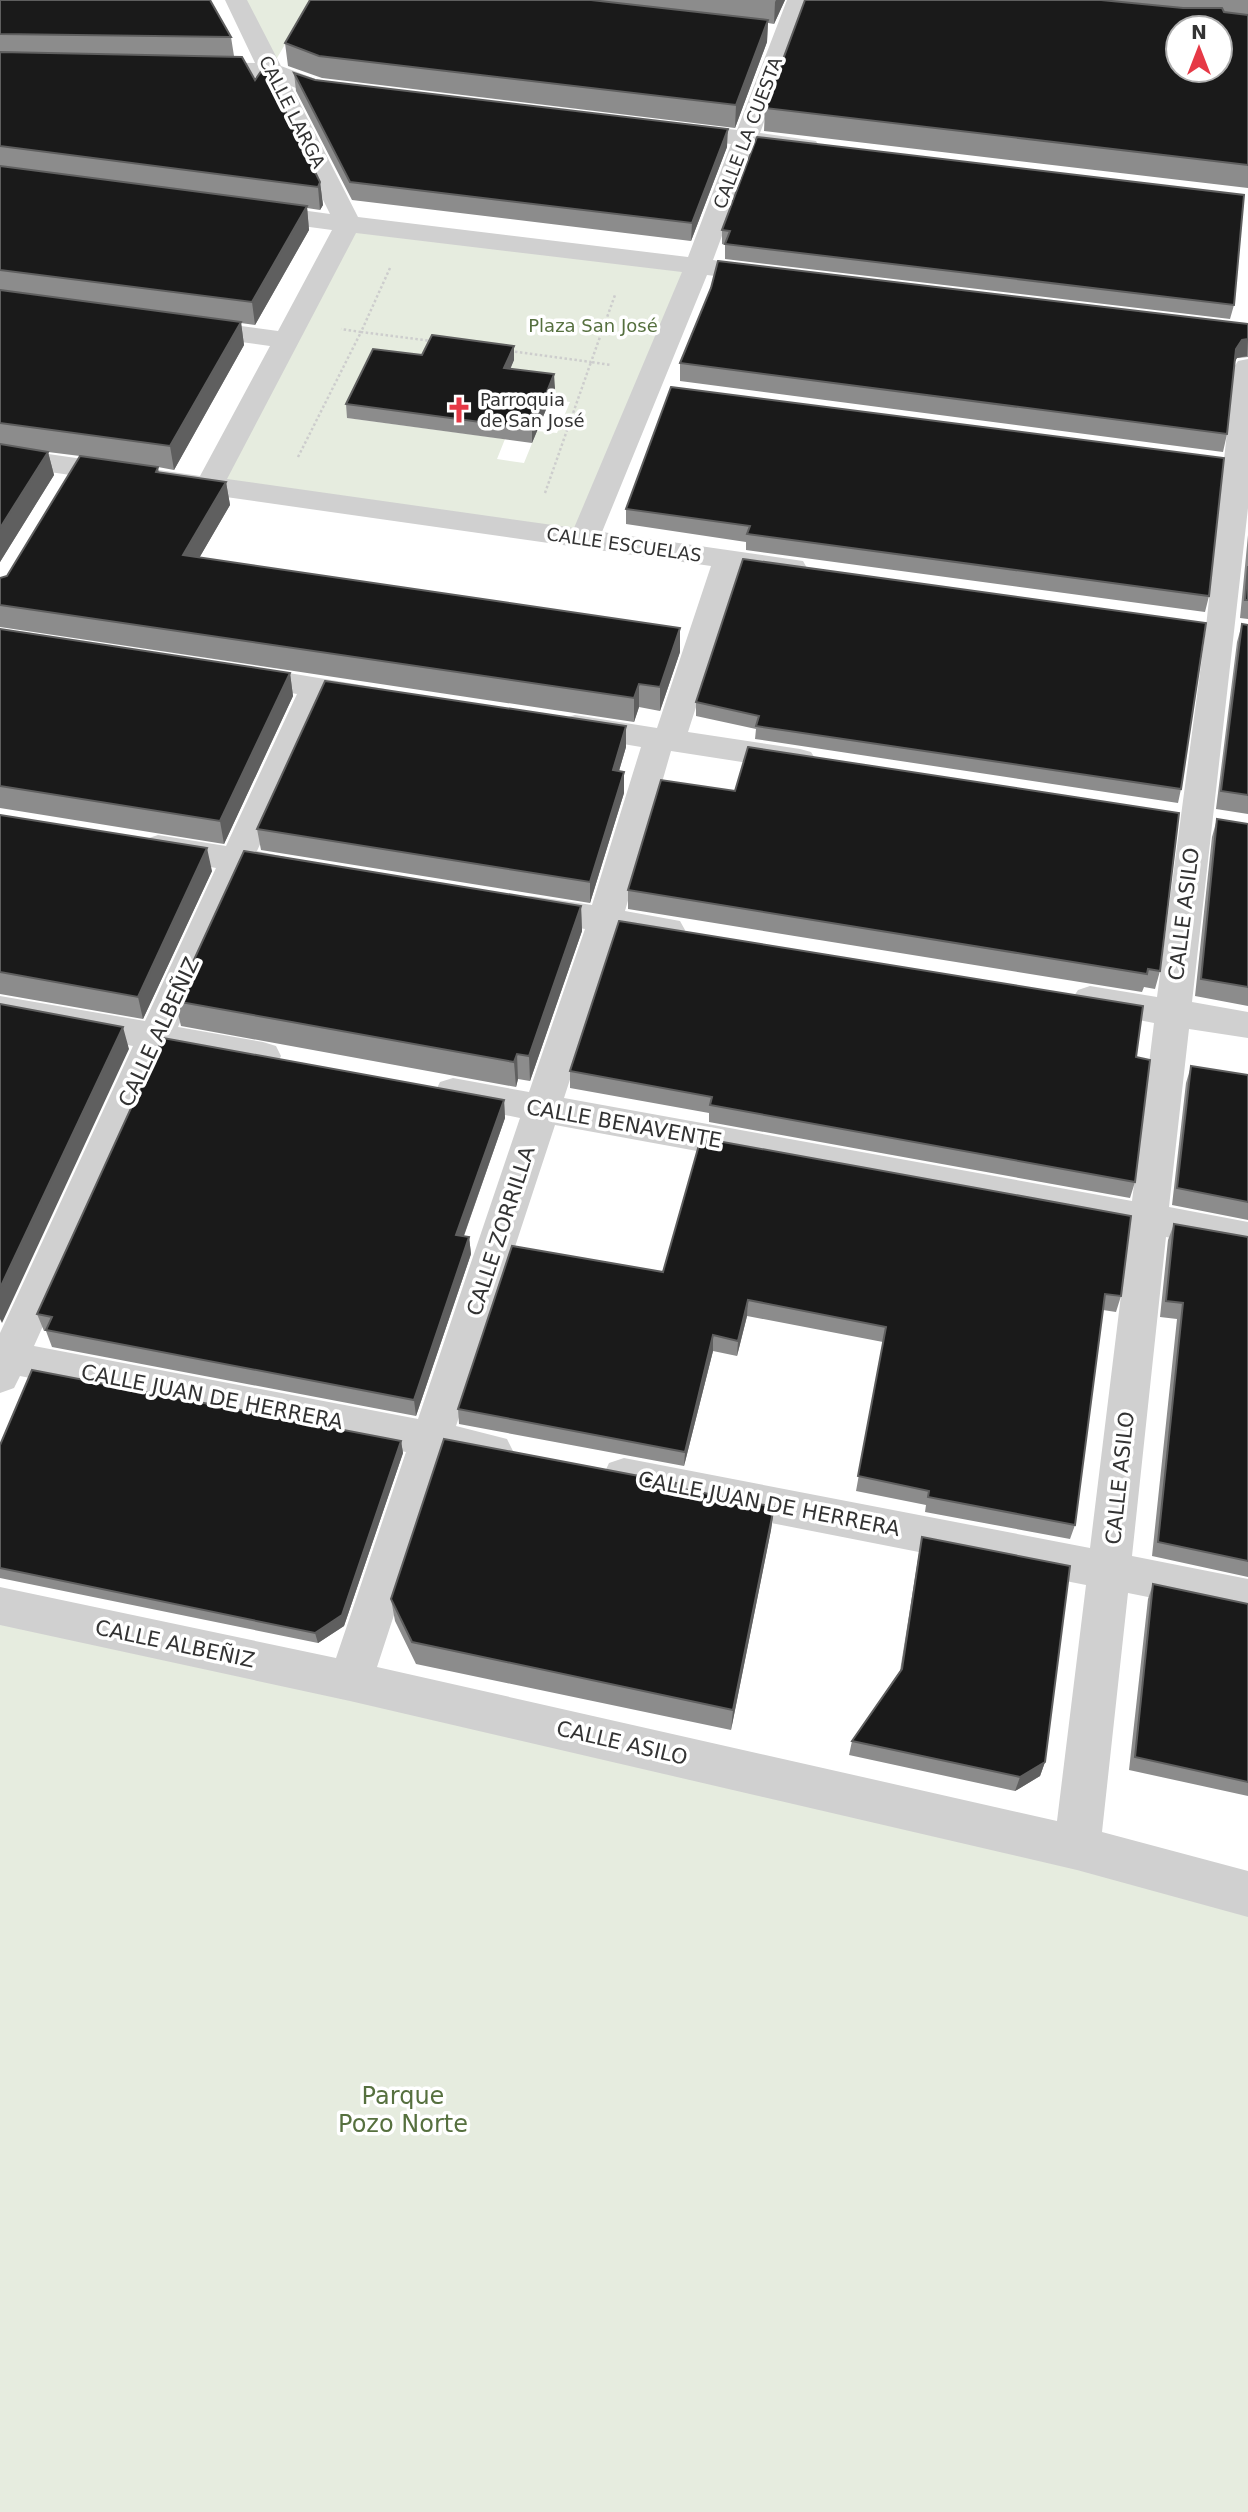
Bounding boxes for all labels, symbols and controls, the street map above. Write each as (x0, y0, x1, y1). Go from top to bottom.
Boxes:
north arrow (1164, 14, 1234, 84)
text: N (1191, 21, 1207, 43)
street label: CALLE LARGA (255, 52, 330, 172)
street label: CALLE LA CUESTA (709, 53, 786, 212)
park label: Plaza San José (528, 315, 658, 336)
place label: Parroquia de San José (480, 389, 585, 431)
church icon: Parroquia de San José (444, 395, 474, 425)
street label: CALLE ESCUELAS (545, 523, 703, 566)
street label: CALLE ASILO (1164, 846, 1204, 982)
street label: CALLE ALBEÑIZ (112, 952, 204, 1111)
street label: CALLE BENAVENTE (524, 1095, 724, 1153)
street label: CALLE ZORRILLA (462, 1143, 540, 1319)
street label: CALLE JUAN DE HERRERA (79, 1360, 346, 1434)
street label: CALLE ASILO (1101, 1410, 1139, 1546)
street label: CALLE JUAN DE HERRERA (636, 1467, 903, 1541)
street label: CALLE ALBEÑIZ (93, 1613, 257, 1673)
street label: CALLE ASILO (554, 1716, 690, 1770)
park label: Parque Pozo Norte (338, 2082, 468, 2138)

